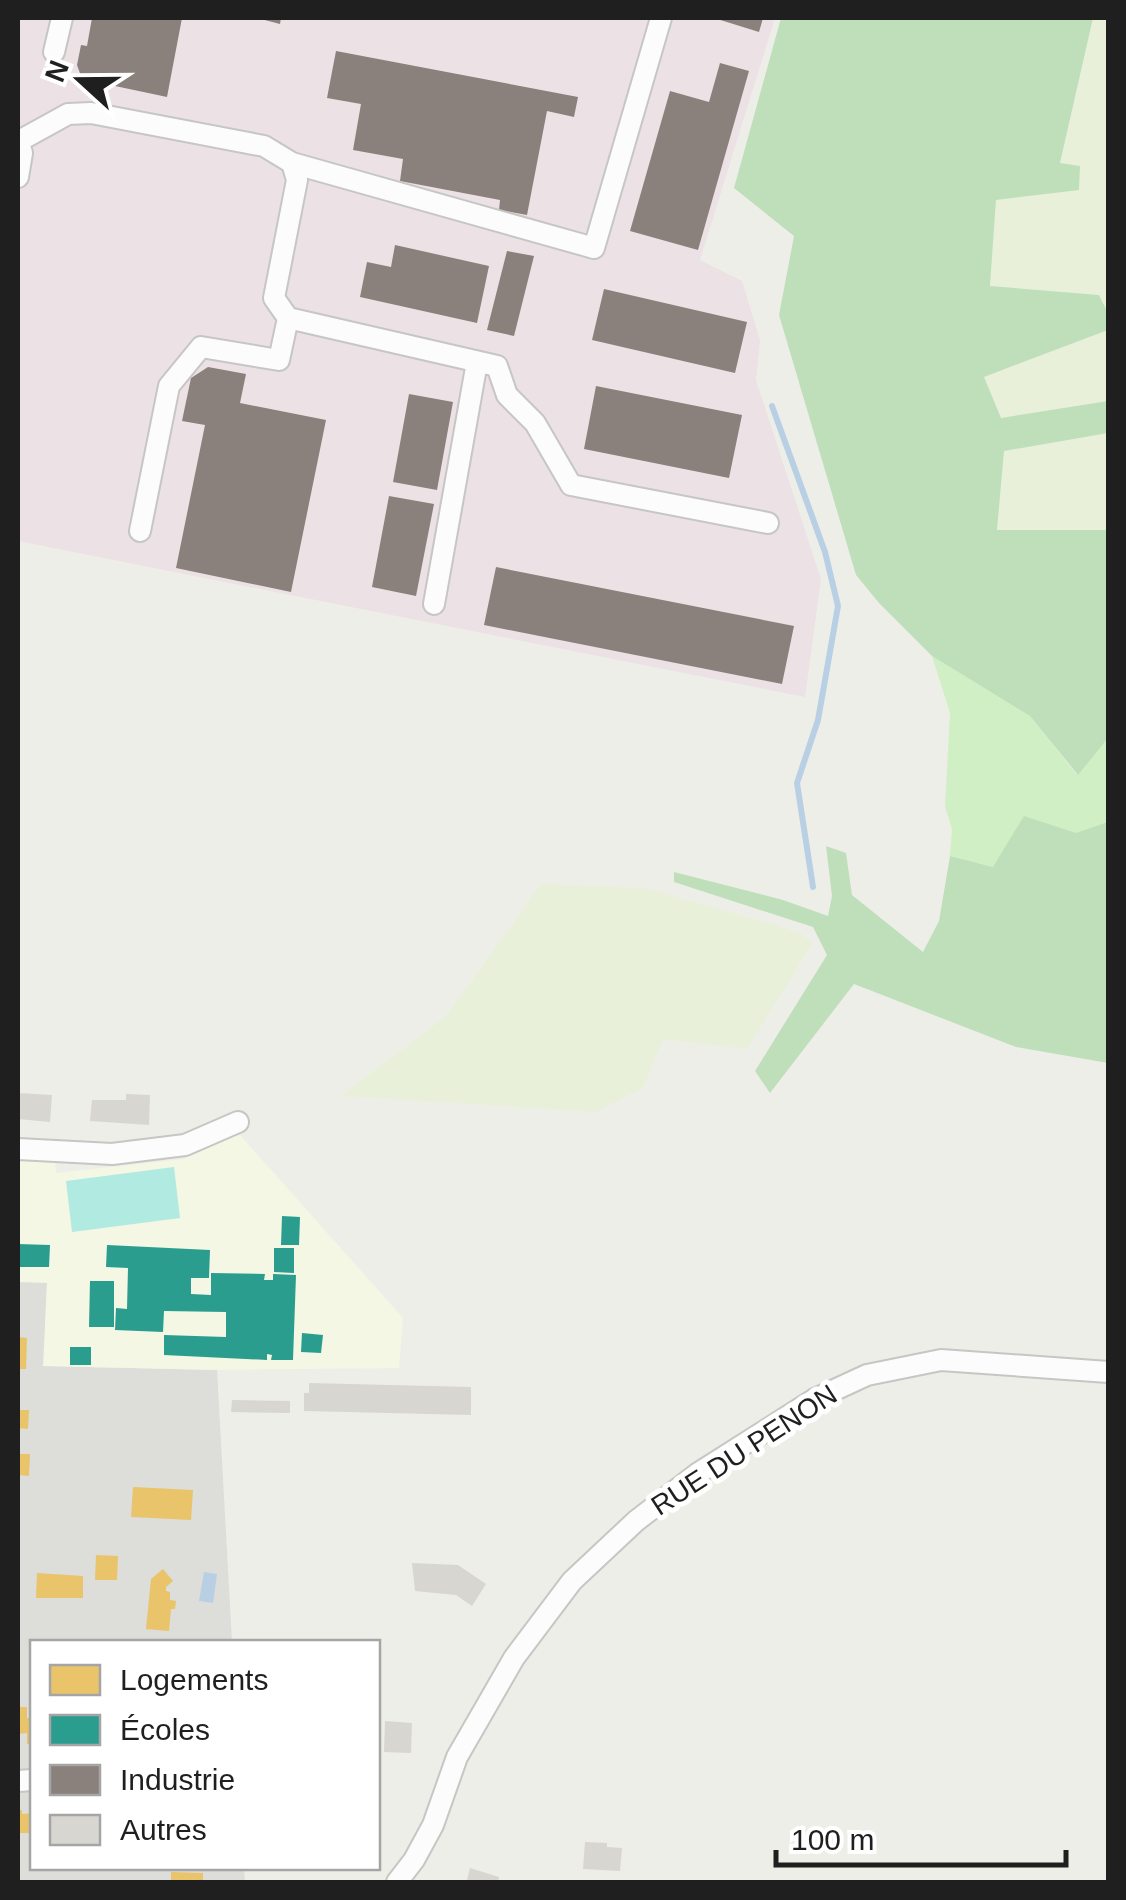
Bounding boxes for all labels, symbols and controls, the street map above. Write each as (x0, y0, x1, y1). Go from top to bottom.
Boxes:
north arrow (30, 30, 130, 130)
text: N (39, 56, 75, 86)
street label: RUE DU PENON (646, 1379, 842, 1521)
legend (30, 1640, 380, 1870)
text: Logements (120, 1663, 268, 1696)
text: Écoles (120, 1713, 210, 1746)
text: Industrie (120, 1763, 235, 1796)
scale bar (776, 1805, 1066, 1867)
text: Autres (120, 1813, 207, 1846)
text: 100 m (791, 1823, 874, 1856)

